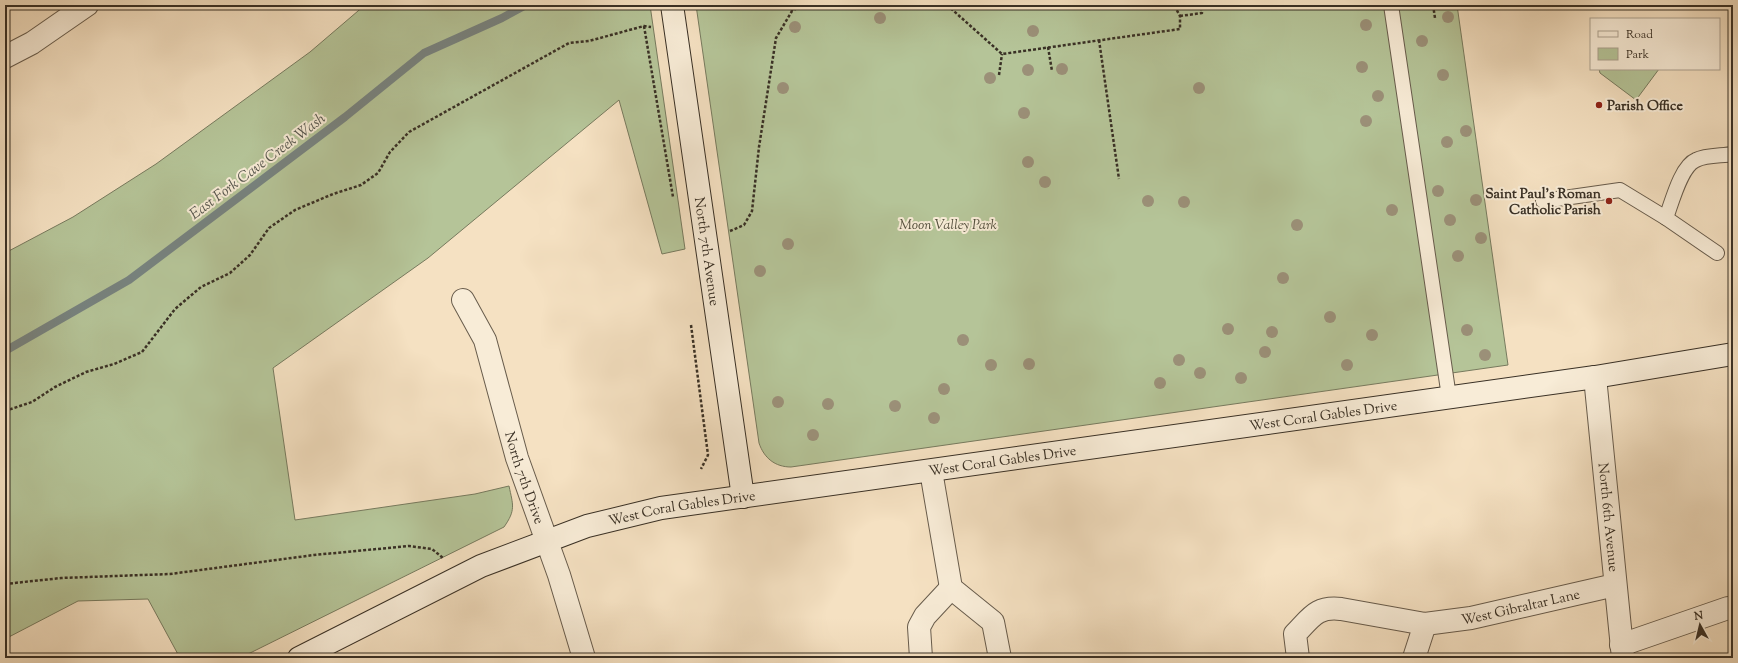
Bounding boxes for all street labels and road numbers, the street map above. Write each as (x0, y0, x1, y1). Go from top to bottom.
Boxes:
street label: North 7th Avenue (688, 196, 723, 307)
street label: West Coral Gables Drive (1248, 397, 1399, 437)
street label: North 7th Drive (498, 430, 548, 527)
street label: West Coral Gables Drive (927, 442, 1078, 482)
street label: North 6th Avenue (1592, 462, 1622, 573)
street label: West Coral Gables Drive (607, 487, 757, 532)
street label: West Gibraltar Lane (1460, 585, 1582, 631)

